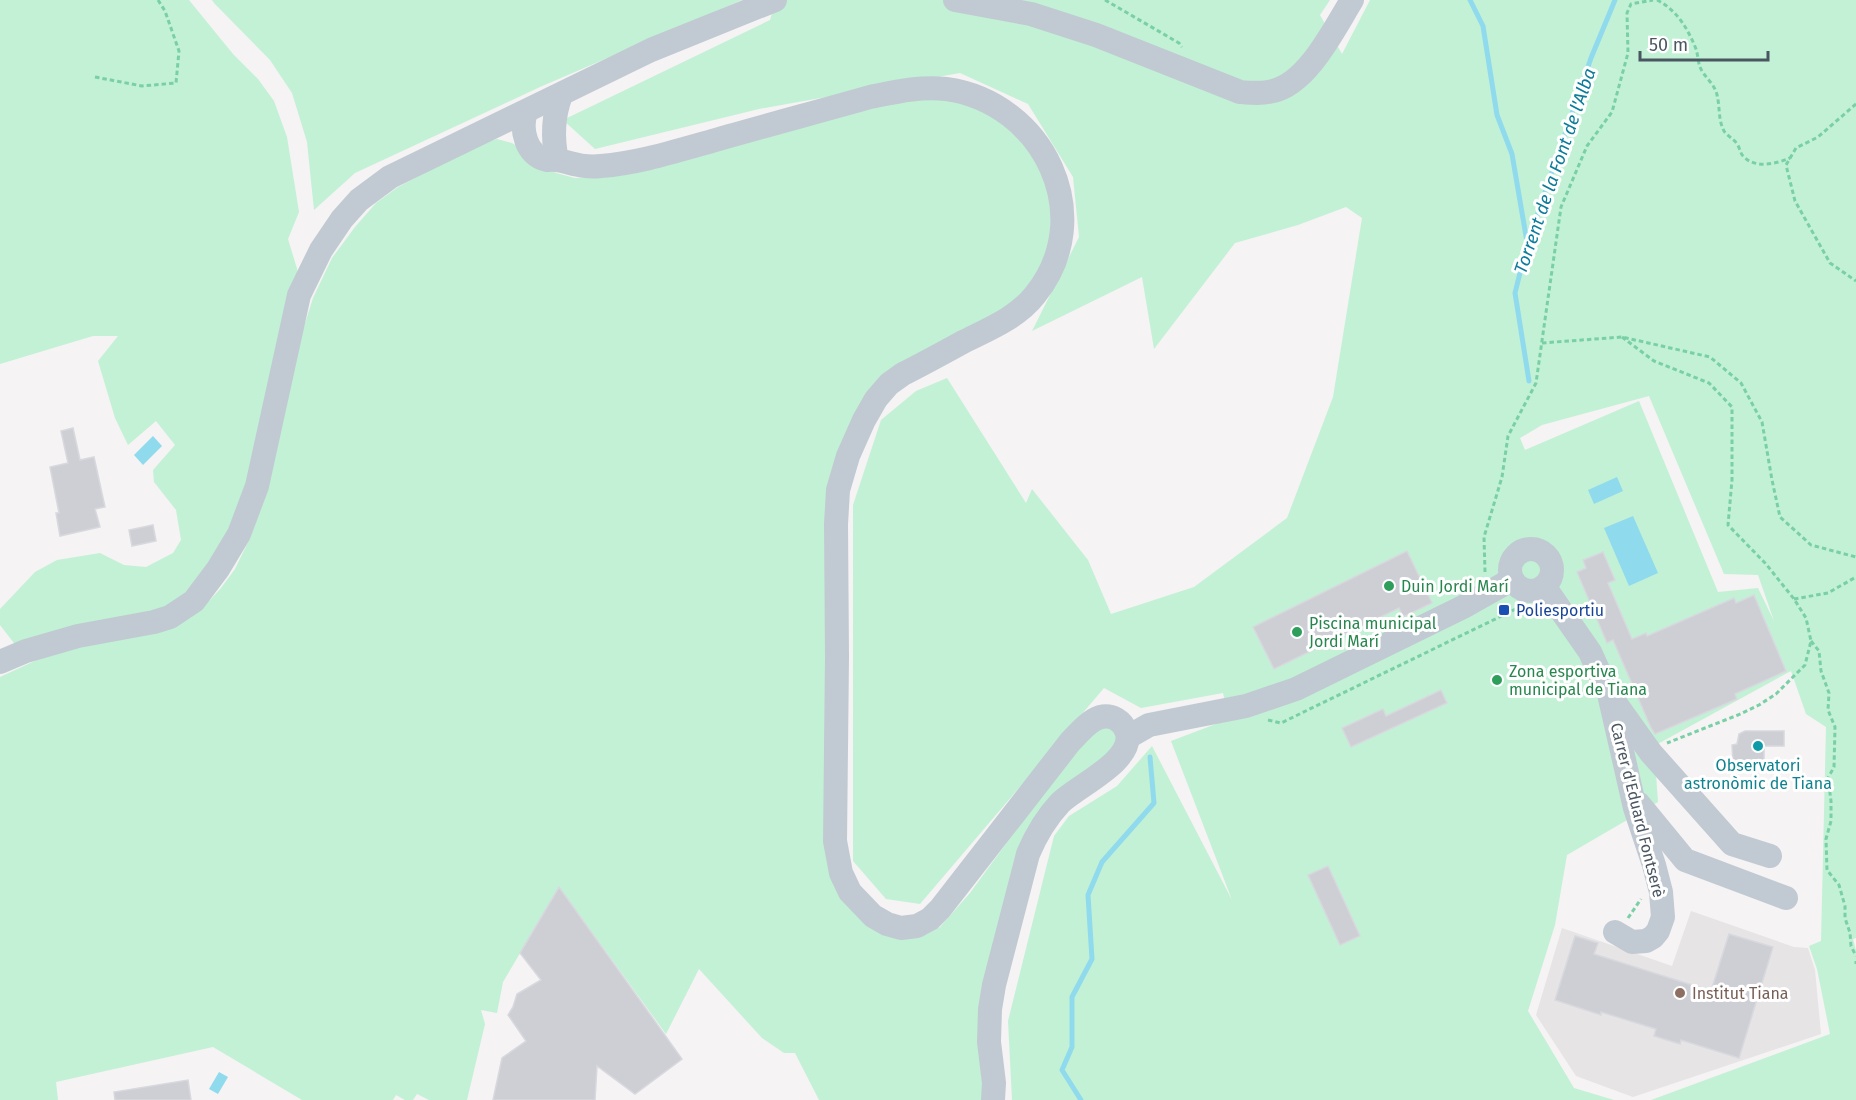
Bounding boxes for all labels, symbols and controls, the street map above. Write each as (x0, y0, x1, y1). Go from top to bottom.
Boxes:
scale bar (1640, 24, 1768, 62)
text: 50 m (1649, 34, 1688, 56)
water label: Torrent de la Font de l'Alba (1509, 65, 1601, 277)
place label: Duin Jordi Marí (1401, 577, 1509, 596)
marker: Duin Jordi Marí (1382, 579, 1396, 593)
place label: Poliesportiu (1516, 601, 1604, 620)
marker: Poliesportiu (1497, 603, 1511, 617)
place label: Piscina municipal Jordi Marí (1309, 614, 1437, 651)
marker: Piscina municipal Jordi Marí (1290, 625, 1304, 639)
place label: Zona esportiva municipal de Tiana (1509, 662, 1647, 699)
marker: Zona esportiva municipal de Tiana (1490, 673, 1504, 687)
street label: Carrer d'Eduard Fontserè (1607, 721, 1668, 899)
marker: Observatori astronòmic de Tiana (1751, 739, 1765, 753)
place label: Observatori astronòmic de Tiana (1684, 756, 1832, 793)
place label: Institut Tiana (1692, 984, 1789, 1003)
marker: Institut Tiana (1673, 986, 1687, 1000)

